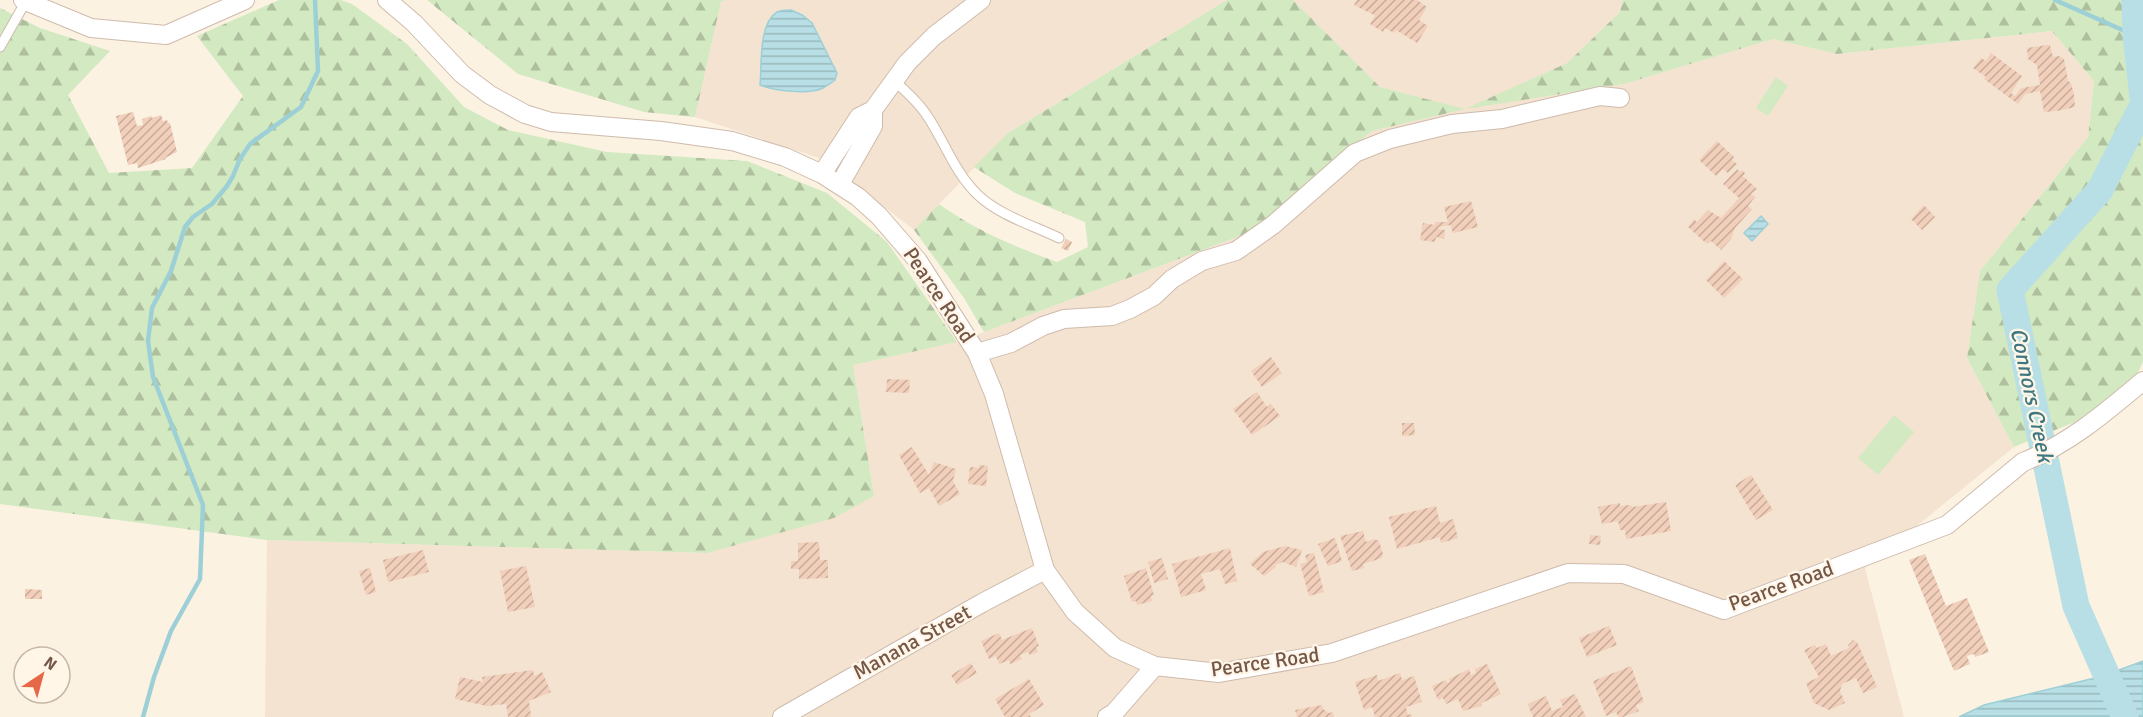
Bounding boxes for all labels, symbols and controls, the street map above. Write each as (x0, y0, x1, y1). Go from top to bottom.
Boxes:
street label: Pearce Road (898, 242, 980, 348)
water label: Connors Creek (2005, 325, 2060, 467)
street label: Pearce Road (1725, 555, 1837, 617)
street label: Manana Street (848, 599, 976, 685)
street label: Pearce Road (1209, 641, 1321, 683)
north arrow (12, 645, 72, 705)
text: N (40, 652, 61, 675)

